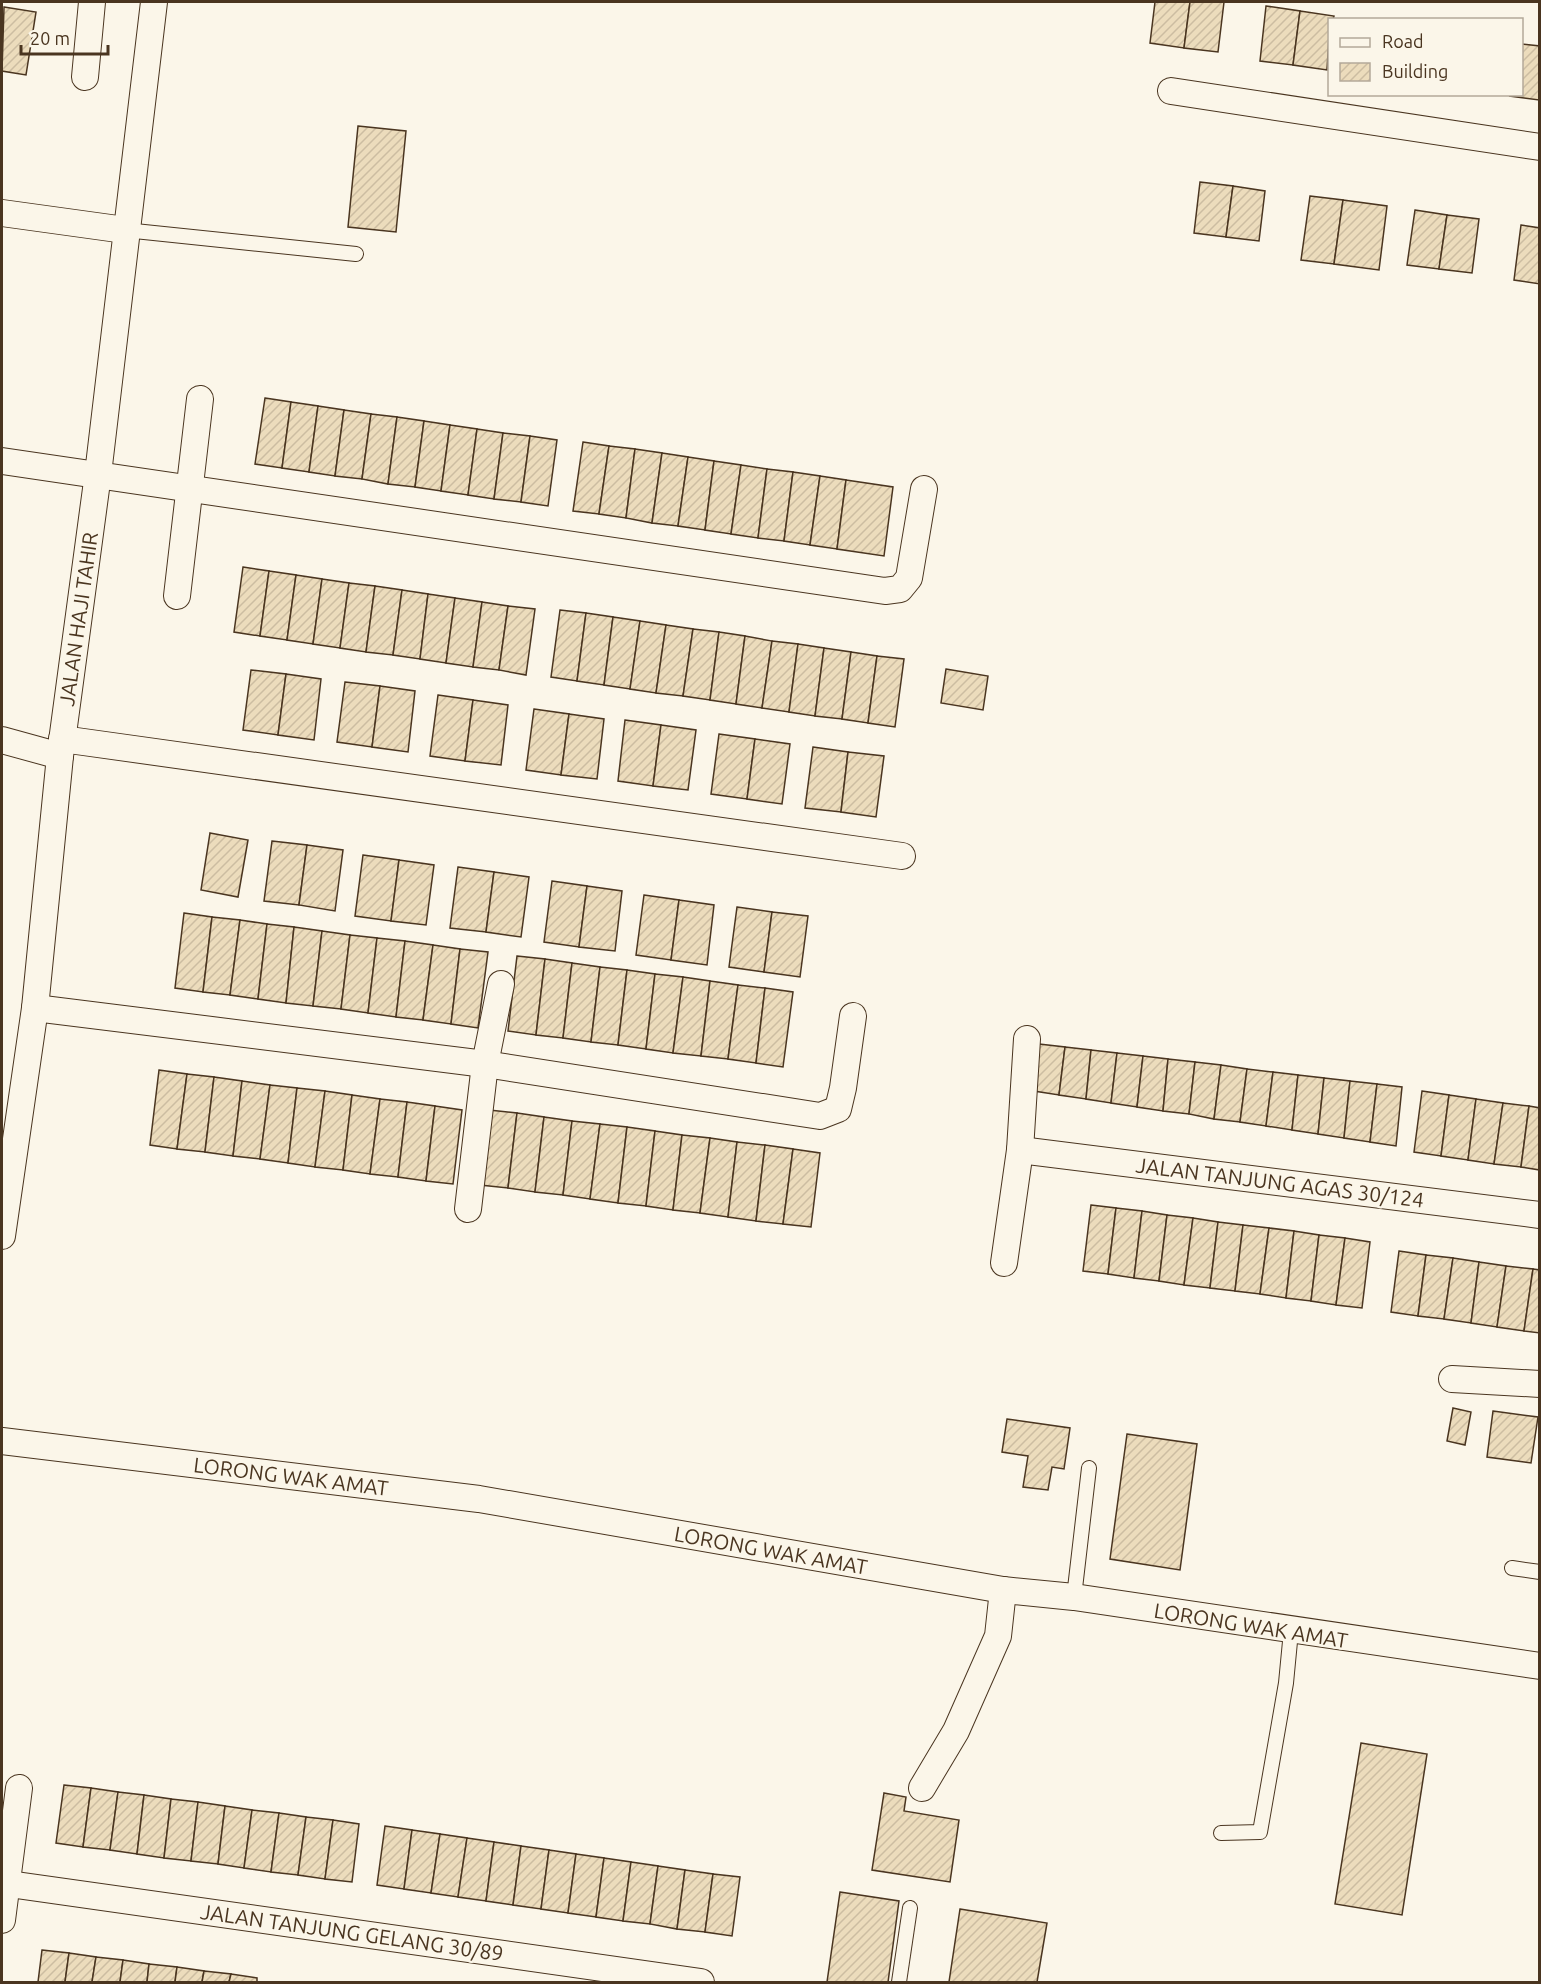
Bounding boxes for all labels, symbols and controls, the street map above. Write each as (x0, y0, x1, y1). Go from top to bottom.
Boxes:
scale bar (21, 18, 108, 56)
legend (1328, 18, 1523, 96)
text: 20 m (30, 28, 70, 48)
text: Road (1382, 31, 1424, 51)
text: Building (1382, 61, 1448, 81)
street label: JALAN HAJI TAHIR (54, 530, 102, 708)
street label: JALAN TANJUNG AGAS 30/124 (1134, 1152, 1426, 1212)
street label: LORONG WAK AMAT (192, 1452, 390, 1500)
street label: LORONG WAK AMAT (672, 1521, 870, 1579)
street label: LORONG WAK AMAT (1152, 1598, 1350, 1652)
street label: JALAN TANJUNG GELANG 30/89 (199, 1899, 505, 1965)

